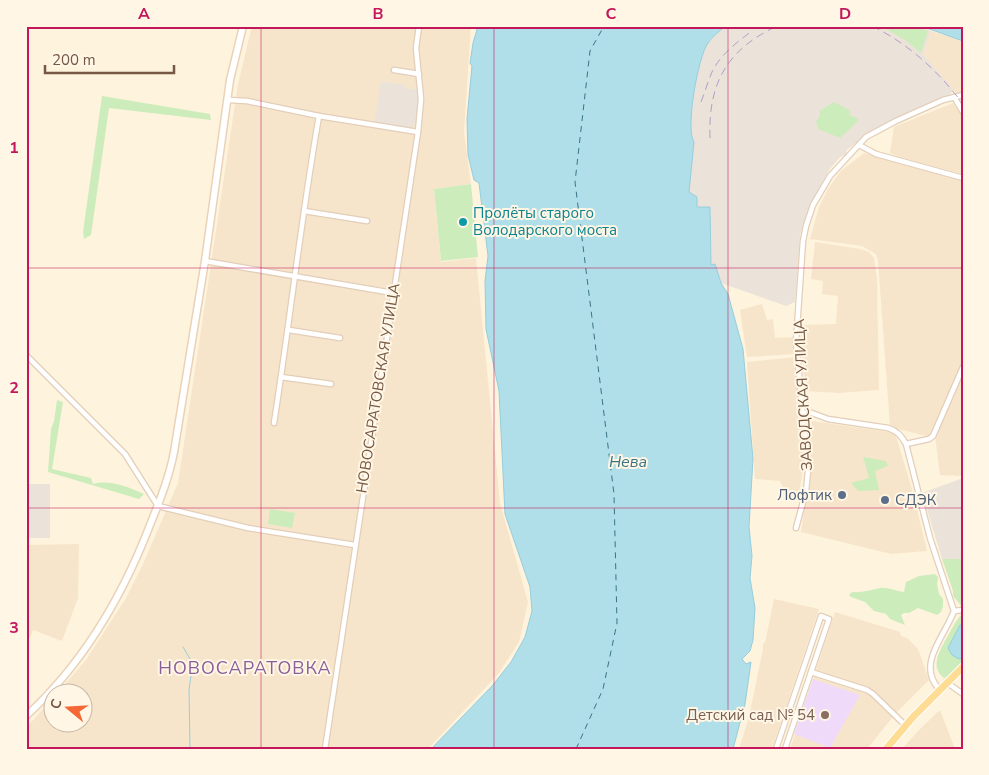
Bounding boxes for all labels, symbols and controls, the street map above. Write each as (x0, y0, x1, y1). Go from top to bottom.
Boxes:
text: A (138, 3, 150, 25)
text: B (372, 3, 384, 25)
text: C (606, 3, 617, 25)
text: D (839, 3, 851, 25)
scale bar (45, 42, 174, 74)
text: 200 m (52, 50, 96, 70)
text: 1 (9, 137, 19, 159)
place label: Пролёты старого Володарского моста (473, 203, 617, 240)
marker: Пролёты старого Володарского моста (457, 216, 469, 228)
street label: НОВОСАРАТОВСКАЯ УЛИЦА (352, 281, 404, 494)
street label: ЗАВОДСКАЯ УЛИЦА (789, 318, 817, 472)
text: 2 (9, 377, 19, 399)
water label: Нева (609, 451, 647, 473)
place label: Лофтик (777, 485, 832, 505)
marker: Лофтик (836, 489, 848, 501)
place label: СДЭК (895, 490, 937, 510)
marker: СДЭК (879, 494, 891, 506)
text: 3 (9, 617, 19, 639)
district label: НОВОСАРАТОВКА (158, 656, 332, 680)
north arrow (42, 682, 92, 732)
text: С (46, 696, 67, 712)
place label: Детский сад № 54 (686, 705, 815, 725)
marker: Детский сад № 54 (819, 709, 831, 721)

